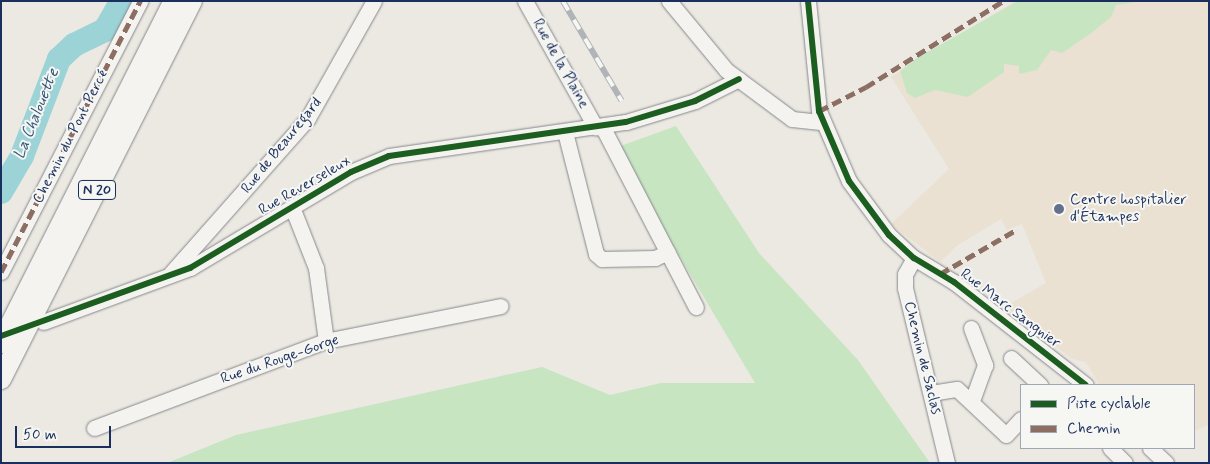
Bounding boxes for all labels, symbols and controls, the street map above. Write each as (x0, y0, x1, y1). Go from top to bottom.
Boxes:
street label: Rue de la Plaine (527, 15, 593, 113)
water label: La Chalouette (9, 64, 65, 164)
street label: Chemin du Pont Percé (31, 70, 111, 204)
street label: Rue de Beauregard (238, 94, 326, 198)
street label: Rue Reverseleux (256, 153, 354, 219)
road number: N 20 (77, 178, 117, 202)
place label: Centre hospitalier d'Étampes (1070, 191, 1187, 226)
marker: Centre hospitalier d'Étampes (1052, 202, 1066, 216)
street label: Rue Marc Sangnier (957, 266, 1063, 352)
street label: Chemin de Saclas (899, 300, 945, 416)
street label: Rue du Rouge-Gorge (219, 332, 341, 388)
legend (1020, 384, 1195, 449)
text: Piste cyclable (1067, 394, 1151, 414)
scale bar (18, 416, 114, 448)
text: Chemin (1067, 419, 1120, 439)
text: 50 m (23, 425, 57, 445)

